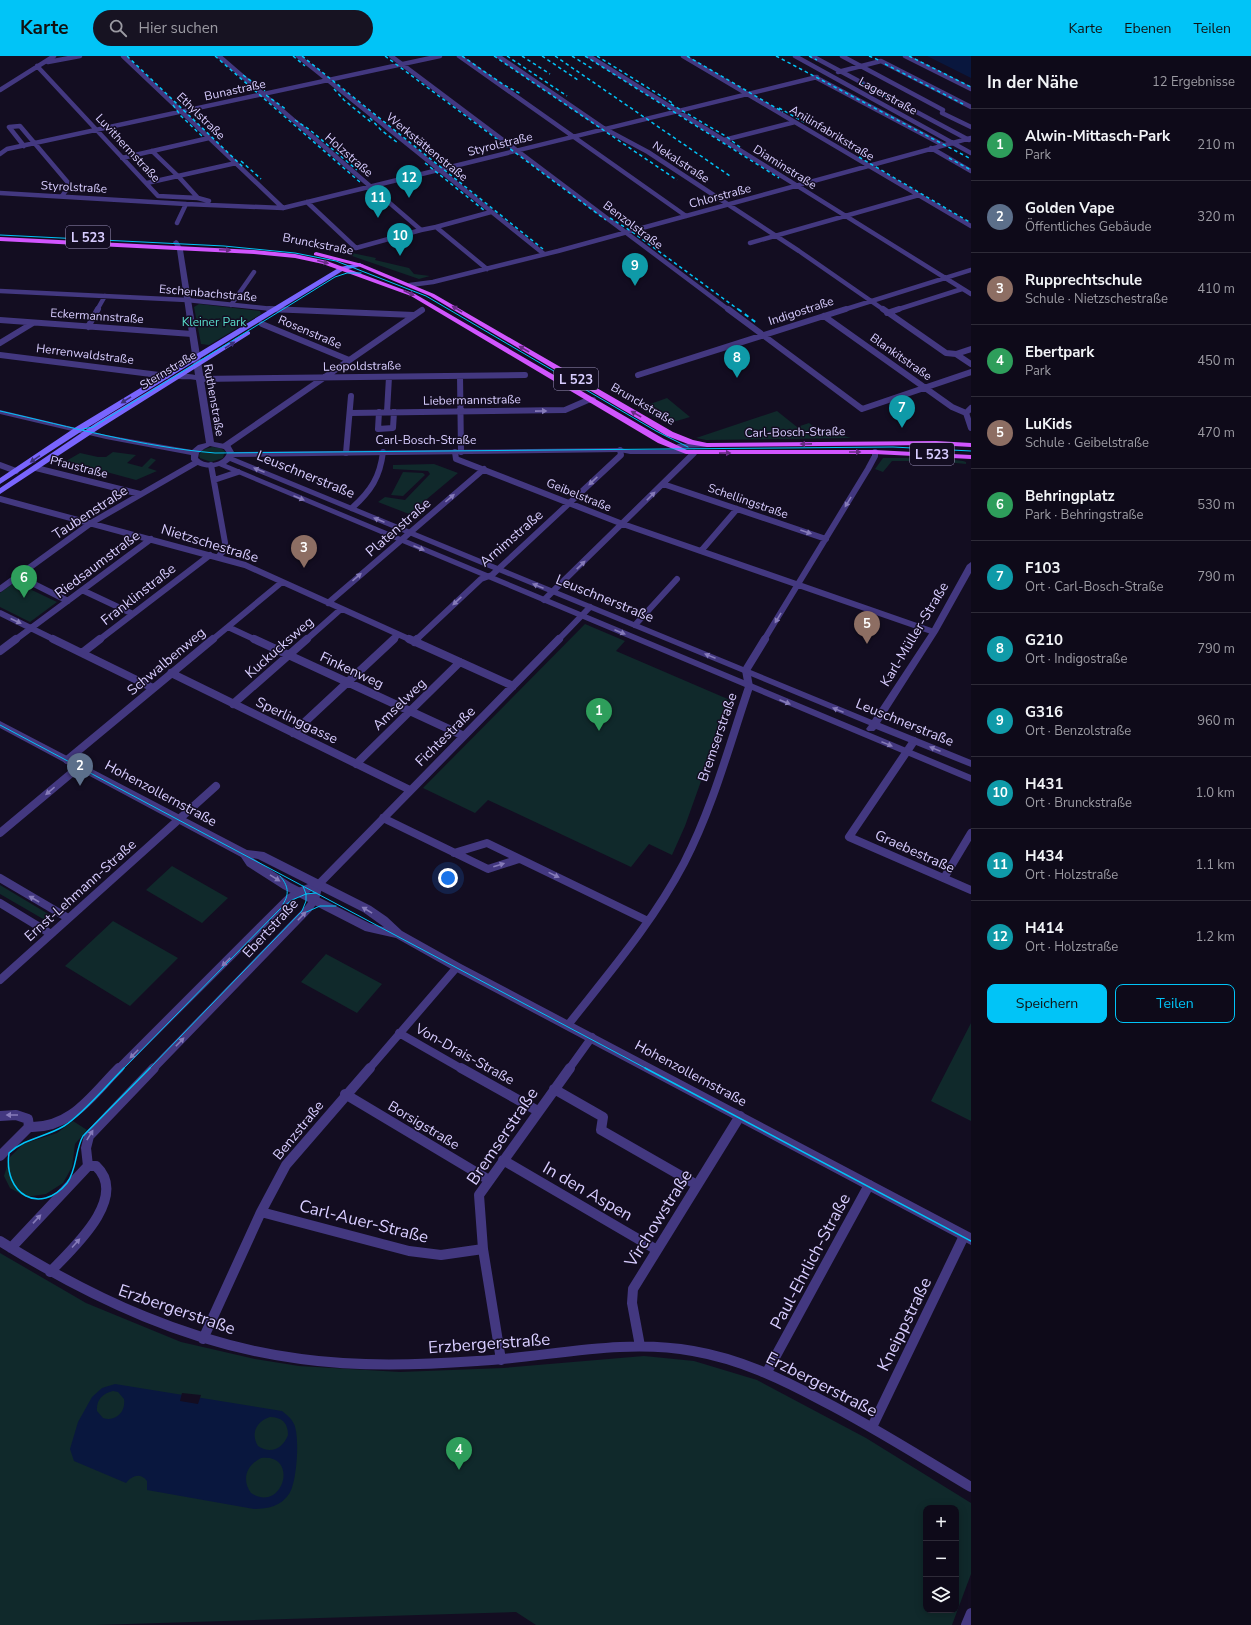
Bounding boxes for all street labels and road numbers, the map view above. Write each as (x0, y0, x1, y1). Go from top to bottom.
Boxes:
street label: Lagerstraße (856, 73, 920, 119)
street label: Bunastraße (203, 76, 267, 104)
street label: Ethylstraße (173, 89, 229, 143)
street label: Anilinfabrikstraße (787, 101, 877, 165)
street label: Werkstättenstraße (383, 109, 471, 185)
street label: Luvithermstraße (92, 110, 164, 186)
street label: Styrolstraße (466, 128, 534, 160)
street label: Holzstraße (321, 130, 377, 180)
street label: Nekalstraße (649, 137, 713, 187)
street label: Diaminstraße (750, 141, 820, 193)
street label: Styrolstraße (40, 177, 108, 197)
street label: Chlorstraße (687, 180, 753, 212)
street label: Benzolstraße (600, 197, 666, 253)
road number: L 523 (66, 226, 110, 248)
street label: Brunckstraße (281, 229, 355, 259)
street label: Eschenbachstraße (158, 281, 258, 305)
street label: Indigostraße (766, 293, 836, 329)
street label: Eckermannstraße (50, 305, 144, 327)
street label: Rosenstraße (276, 311, 344, 353)
street label: Blankitstraße (867, 330, 935, 384)
street label: Herrenwaldstraße (35, 340, 135, 368)
street label: Sternstraße (137, 347, 199, 393)
street label: Leopoldstraße (323, 357, 401, 375)
street label: Ruthenstraße (200, 363, 228, 437)
road number: L 523 (554, 368, 598, 390)
street label: Brunckstraße (608, 379, 678, 429)
street label: Liebermannstraße (423, 391, 521, 409)
street label: Carl-Bosch-Straße (744, 423, 846, 441)
street label: Carl-Bosch-Straße (376, 432, 476, 448)
road number: L 523 (910, 443, 954, 465)
street label: Leuschnerstraße (254, 446, 358, 503)
street label: Pfaustraße (48, 452, 110, 482)
street label: Geibelstraße (544, 475, 614, 515)
street label: Schellingstraße (706, 480, 790, 522)
street label: Taubenstraße (49, 481, 132, 544)
street label: Platenstraße (362, 494, 435, 561)
street label: Arnimstraße (476, 505, 547, 571)
street label: Nietzschestraße (159, 520, 261, 567)
street label: Riedsaumstraße (51, 526, 144, 603)
street label: Franklinstraße (97, 559, 180, 630)
street label: Leuschnerstraße (553, 570, 657, 627)
street label: Karl-Müller-Straße (876, 578, 953, 690)
street label: Kuckucksweg (241, 612, 318, 682)
street label: Schwalbenweg (123, 623, 210, 700)
street label: Finkenweg (317, 647, 387, 694)
street label: Amselweg (368, 674, 430, 735)
street label: Bremserstraße (693, 690, 742, 784)
street label: Sperlinggasse (252, 692, 341, 749)
street label: Leuschnerstraße (853, 694, 957, 751)
street label: Fichtestraße (411, 702, 480, 771)
street label: Hohenzollernstraße (101, 756, 220, 831)
street label: Graebestraße (872, 825, 958, 878)
street label: Ernst-Lehmann-Straße (20, 835, 140, 946)
street label: Ebertstraße (238, 895, 303, 962)
street label: Von-Drais-Straße (411, 1019, 518, 1090)
street label: Hohenzollernstraße (631, 1036, 750, 1111)
street label: Bremserstraße (461, 1083, 543, 1189)
street label: Benzstraße (269, 1097, 328, 1164)
street label: Borsigstraße (384, 1097, 463, 1154)
street label: In den Aspen (539, 1156, 637, 1227)
street label: Virchowstraße (619, 1165, 698, 1272)
street label: Paul-Ehrlich-Straße (765, 1189, 856, 1333)
street label: Carl-Auer-Straße (297, 1194, 431, 1249)
street label: Kneippstraße (872, 1273, 937, 1375)
street label: Erzbergerstraße (115, 1279, 238, 1340)
street label: Erzbergerstraße (427, 1328, 551, 1359)
street label: Erzbergerstraße (762, 1346, 882, 1422)

